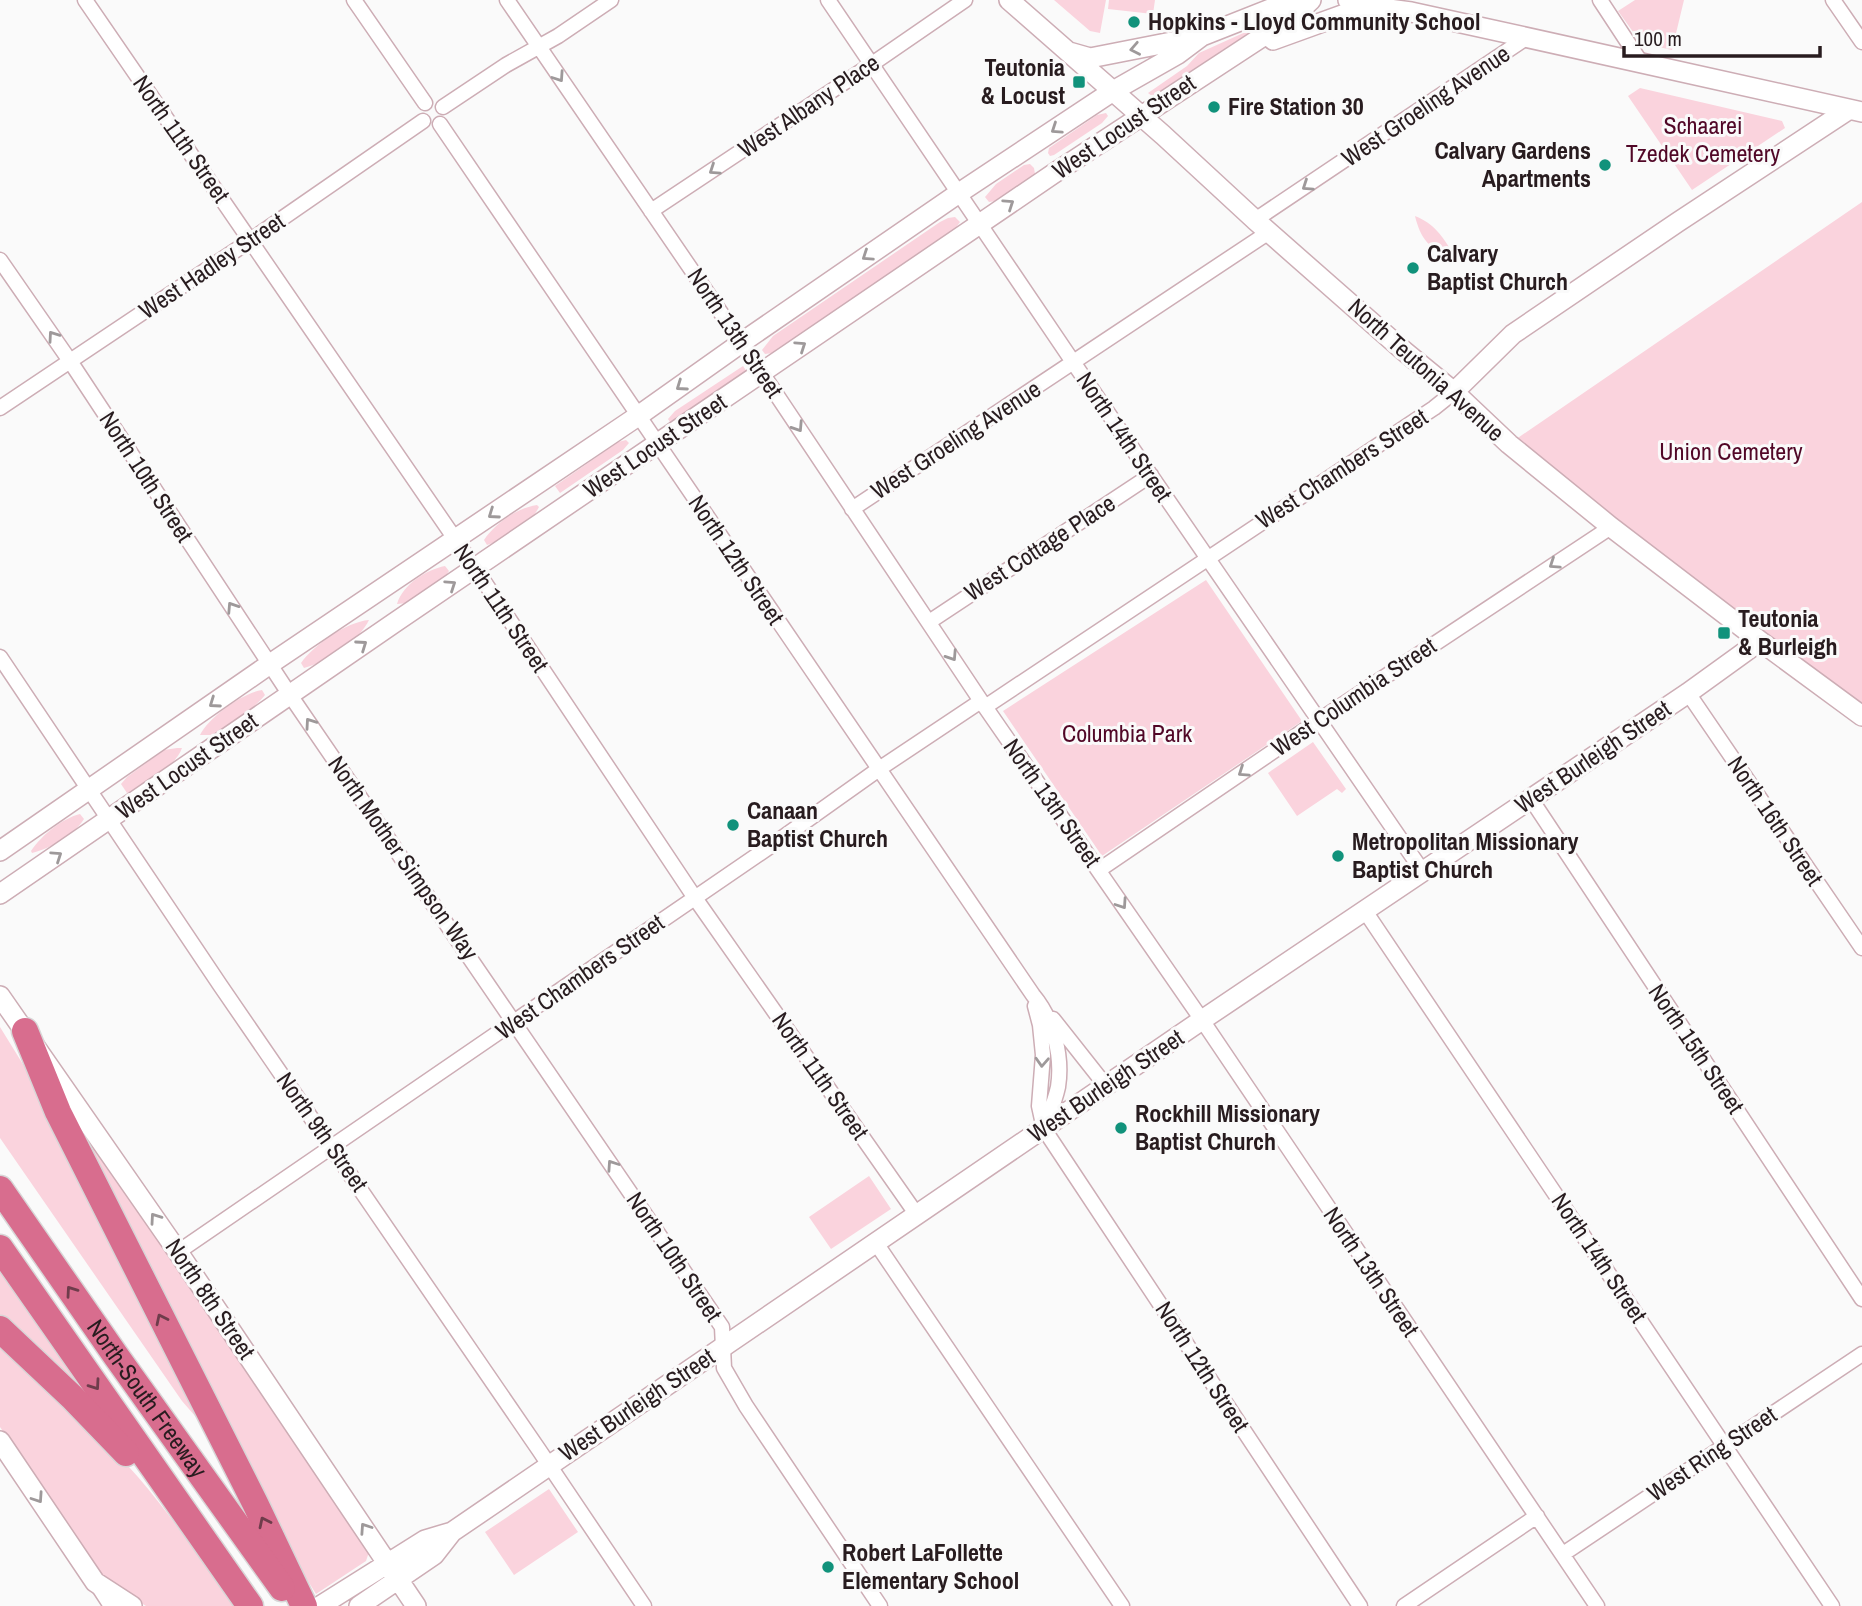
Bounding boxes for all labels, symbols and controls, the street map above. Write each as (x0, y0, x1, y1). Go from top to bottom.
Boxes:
place label: Hopkins - Lloyd Community School (1148, 5, 1480, 37)
marker: Hopkins - Lloyd Community School (1126, 14, 1142, 30)
scale bar (1624, 14, 1820, 58)
text: 100 m (1634, 24, 1682, 53)
street label: West Groeling Avenue (1335, 37, 1516, 173)
one-way arrow (1129, 41, 1141, 56)
street label: West Albany Place (732, 46, 885, 164)
place label: Teutonia & Locust (981, 51, 1065, 111)
street label: West Locust Street (1046, 66, 1202, 186)
street label: North 11th Street (126, 68, 238, 209)
one-way arrow (551, 69, 563, 82)
marker: Teutonia & Locust (1071, 74, 1087, 90)
place label: Fire Station 30 (1228, 90, 1364, 122)
marker: Fire Station 30 (1206, 99, 1222, 115)
park label: Schaarei Tzedek Cemetery (1626, 109, 1780, 169)
one-way arrow (1051, 121, 1064, 133)
place label: Calvary Gardens Apartments (1435, 134, 1591, 194)
marker: Calvary Gardens Apartments (1597, 157, 1613, 173)
one-way arrow (708, 161, 721, 174)
one-way arrow (1302, 178, 1315, 191)
one-way arrow (1001, 200, 1014, 212)
street label: West Hadley Street (132, 204, 291, 326)
place label: Calvary Baptist Church (1427, 237, 1568, 297)
one-way arrow (862, 248, 875, 260)
marker: Calvary Baptist Church (1405, 260, 1421, 276)
street label: North 13th Street (681, 261, 791, 404)
street label: North Teutonia Avenue (1342, 291, 1512, 448)
one-way arrow (49, 331, 61, 344)
one-way arrow (793, 342, 806, 354)
street label: North 14th Street (1070, 365, 1180, 508)
street label: West Groeling Avenue (864, 372, 1046, 506)
one-way arrow (676, 378, 689, 390)
street label: West Locust Street (577, 385, 733, 505)
street label: West Chambers Street (1249, 400, 1434, 536)
street label: North 10th Street (93, 405, 201, 548)
one-way arrow (790, 419, 803, 432)
park label: Union Cemetery (1659, 435, 1803, 467)
street label: West Cottage Place (958, 486, 1121, 608)
street label: North 12th Street (682, 488, 792, 631)
one-way arrow (488, 506, 501, 518)
street label: North 11th Street (447, 537, 557, 678)
one-way arrow (1549, 556, 1562, 569)
one-way arrow (443, 580, 456, 593)
one-way arrow (228, 602, 240, 615)
place label: Teutonia & Burleigh (1738, 602, 1838, 662)
marker: Teutonia & Burleigh (1716, 625, 1732, 641)
street label: West Columbia Street (1265, 629, 1442, 763)
one-way arrow (354, 641, 367, 653)
one-way arrow (943, 649, 956, 662)
street label: West Burleigh Street (1508, 692, 1677, 820)
one-way arrow (209, 695, 222, 707)
street label: West Locust Street (109, 704, 264, 826)
park label: Columbia Park (1062, 717, 1192, 749)
one-way arrow (306, 718, 318, 731)
street label: North 13th Street (997, 732, 1109, 873)
street label: North Mother Simpson Way (321, 749, 486, 966)
street label: North 16th Street (1721, 749, 1831, 892)
one-way arrow (1238, 764, 1251, 776)
place label: Canaan Baptist Church (747, 794, 888, 854)
marker: Canaan Baptist Church (725, 817, 741, 833)
place label: Metropolitan Missionary Baptist Church (1352, 825, 1578, 885)
marker: Metropolitan Missionary Baptist Church (1330, 848, 1346, 864)
one-way arrow (49, 852, 62, 864)
one-way arrow (1114, 896, 1126, 909)
street label: West Chambers Street (489, 906, 670, 1046)
street label: North 15th Street (1642, 977, 1752, 1120)
street label: North 11th Street (765, 1005, 877, 1146)
street label: West Burleigh Street (1021, 1021, 1190, 1149)
one-way arrow (1035, 1057, 1050, 1068)
street label: North 9th Street (270, 1065, 376, 1198)
place label: Rockhill Missionary Baptist Church (1135, 1097, 1320, 1157)
marker: Rockhill Missionary Baptist Church (1113, 1120, 1129, 1136)
one-way arrow (608, 1160, 620, 1173)
street label: North 10th Street (620, 1185, 730, 1328)
street label: North 14th Street (1545, 1186, 1655, 1329)
street label: North 13th Street (1317, 1200, 1427, 1343)
one-way arrow (150, 1213, 163, 1226)
street label: North 8th Street (159, 1232, 263, 1365)
one-way arrow (67, 1286, 79, 1299)
street label: North 12th Street (1149, 1295, 1257, 1438)
street label: North-South Freeway (80, 1313, 215, 1484)
one-way arrow (156, 1314, 170, 1326)
street label: West Burleigh Street (552, 1340, 721, 1468)
one-way arrow (87, 1377, 99, 1390)
street label: West Ring Street (1641, 1398, 1783, 1508)
one-way arrow (30, 1490, 42, 1503)
one-way arrow (259, 1517, 273, 1529)
one-way arrow (360, 1523, 373, 1536)
place label: Robert LaFollette Elementary School (842, 1536, 1019, 1596)
marker: Robert LaFollette Elementary School (820, 1559, 836, 1575)

